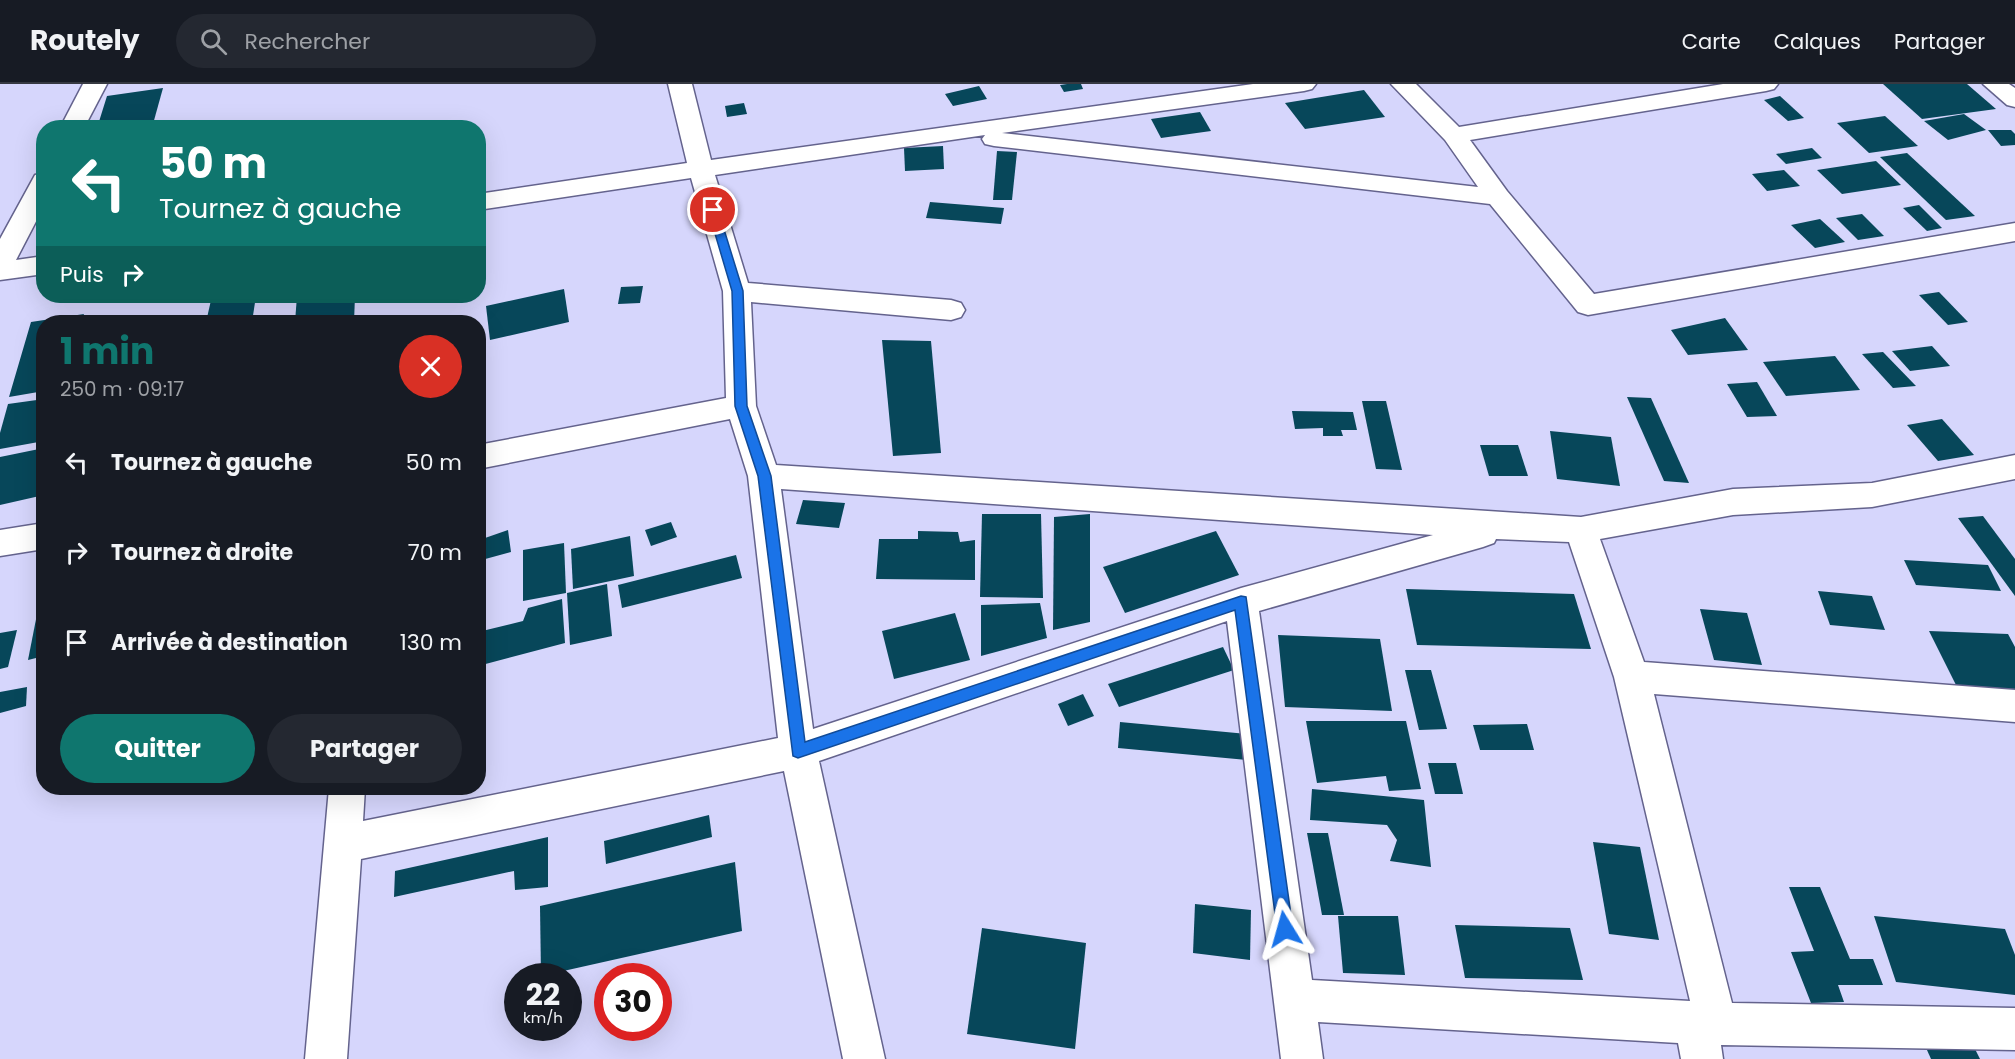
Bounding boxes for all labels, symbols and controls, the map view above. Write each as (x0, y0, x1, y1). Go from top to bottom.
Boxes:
search box (176, 14, 596, 68)
text: Routely (30, 21, 140, 60)
icon: search (197, 25, 230, 58)
text: Rechercher (245, 26, 370, 57)
text: Carte (1682, 27, 1741, 56)
text: Calques (1774, 27, 1861, 56)
text: Partager (1894, 27, 1985, 56)
text: 50 m (159, 134, 267, 193)
icon: left (60, 144, 138, 222)
pin (687, 184, 738, 235)
text: Tournez à gauche (159, 190, 401, 227)
icon: arrive (696, 193, 729, 226)
icon: right (116, 258, 149, 291)
text: Puis (60, 259, 104, 290)
text: 1 min (60, 326, 154, 377)
button: close (399, 335, 462, 398)
text: 250 m · 09:17 (60, 375, 184, 403)
icon: left (60, 446, 93, 479)
text: Tournez à gauche (111, 447, 312, 478)
text: 50 m (406, 447, 462, 478)
icon: right (60, 536, 93, 569)
text: Tournez à droite (111, 537, 293, 568)
text: 70 m (408, 537, 462, 568)
icon: arrive (60, 626, 93, 659)
text: Arrivée à destination (111, 627, 348, 658)
text: 130 m (400, 627, 462, 658)
button: Quitter (60, 714, 255, 783)
button: Partager (267, 714, 462, 783)
position arrow (1253, 897, 1317, 961)
speed limit sign: 30 (594, 963, 672, 1041)
text: 22 (526, 973, 560, 1016)
text: km/h (523, 1007, 563, 1028)

